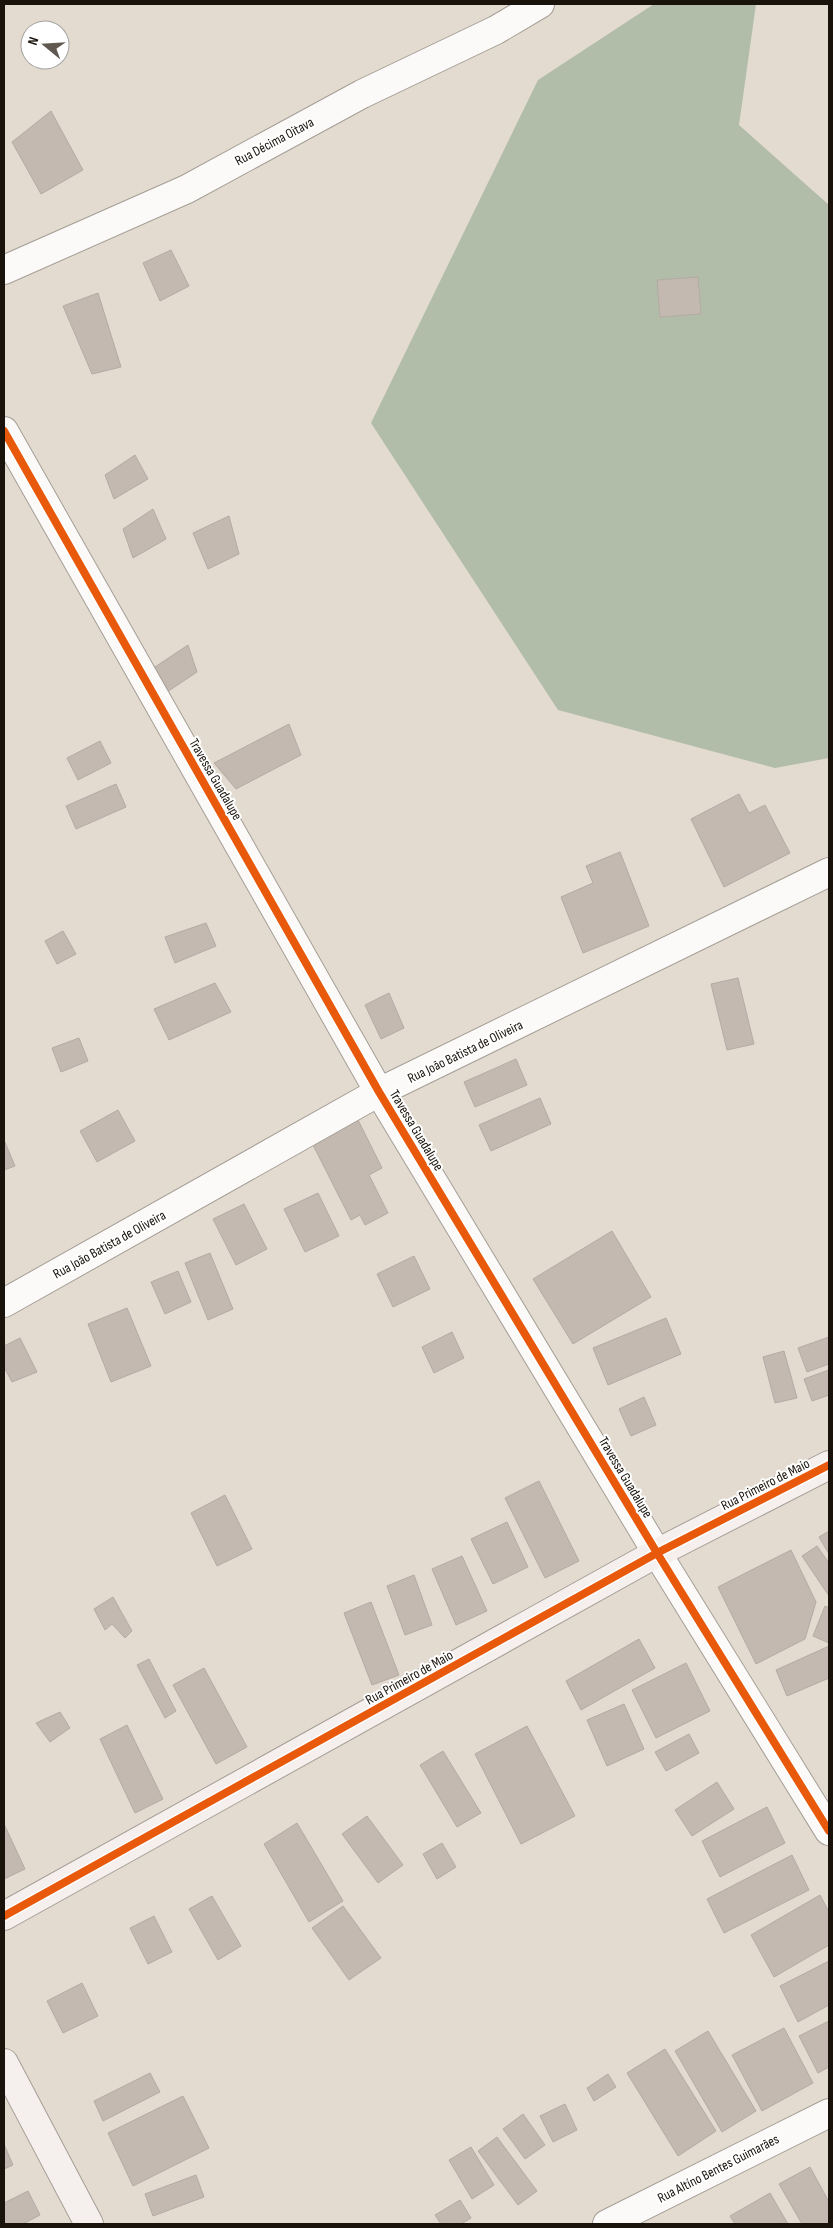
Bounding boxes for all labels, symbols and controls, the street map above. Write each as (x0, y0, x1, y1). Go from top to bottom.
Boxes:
north arrow (20, 20, 70, 70)
text: N (24, 35, 42, 47)
street label: Rua Décima Oitava (232, 114, 317, 169)
street label: Travessa Guadalupe (185, 735, 246, 823)
street label: Rua João Batista de Oliveira (405, 1016, 526, 1087)
street label: Travessa Guadalupe (386, 1087, 447, 1174)
street label: Rua João Batista de Oliveira (50, 1206, 169, 1282)
street label: Travessa Guadalupe (595, 1434, 656, 1521)
street label: Rua Primeiro de Maio (718, 1455, 813, 1514)
street label: Rua Primeiro de Maio (363, 1646, 456, 1708)
street label: Rua Altíno Bentes Guimarães (655, 2130, 782, 2207)

